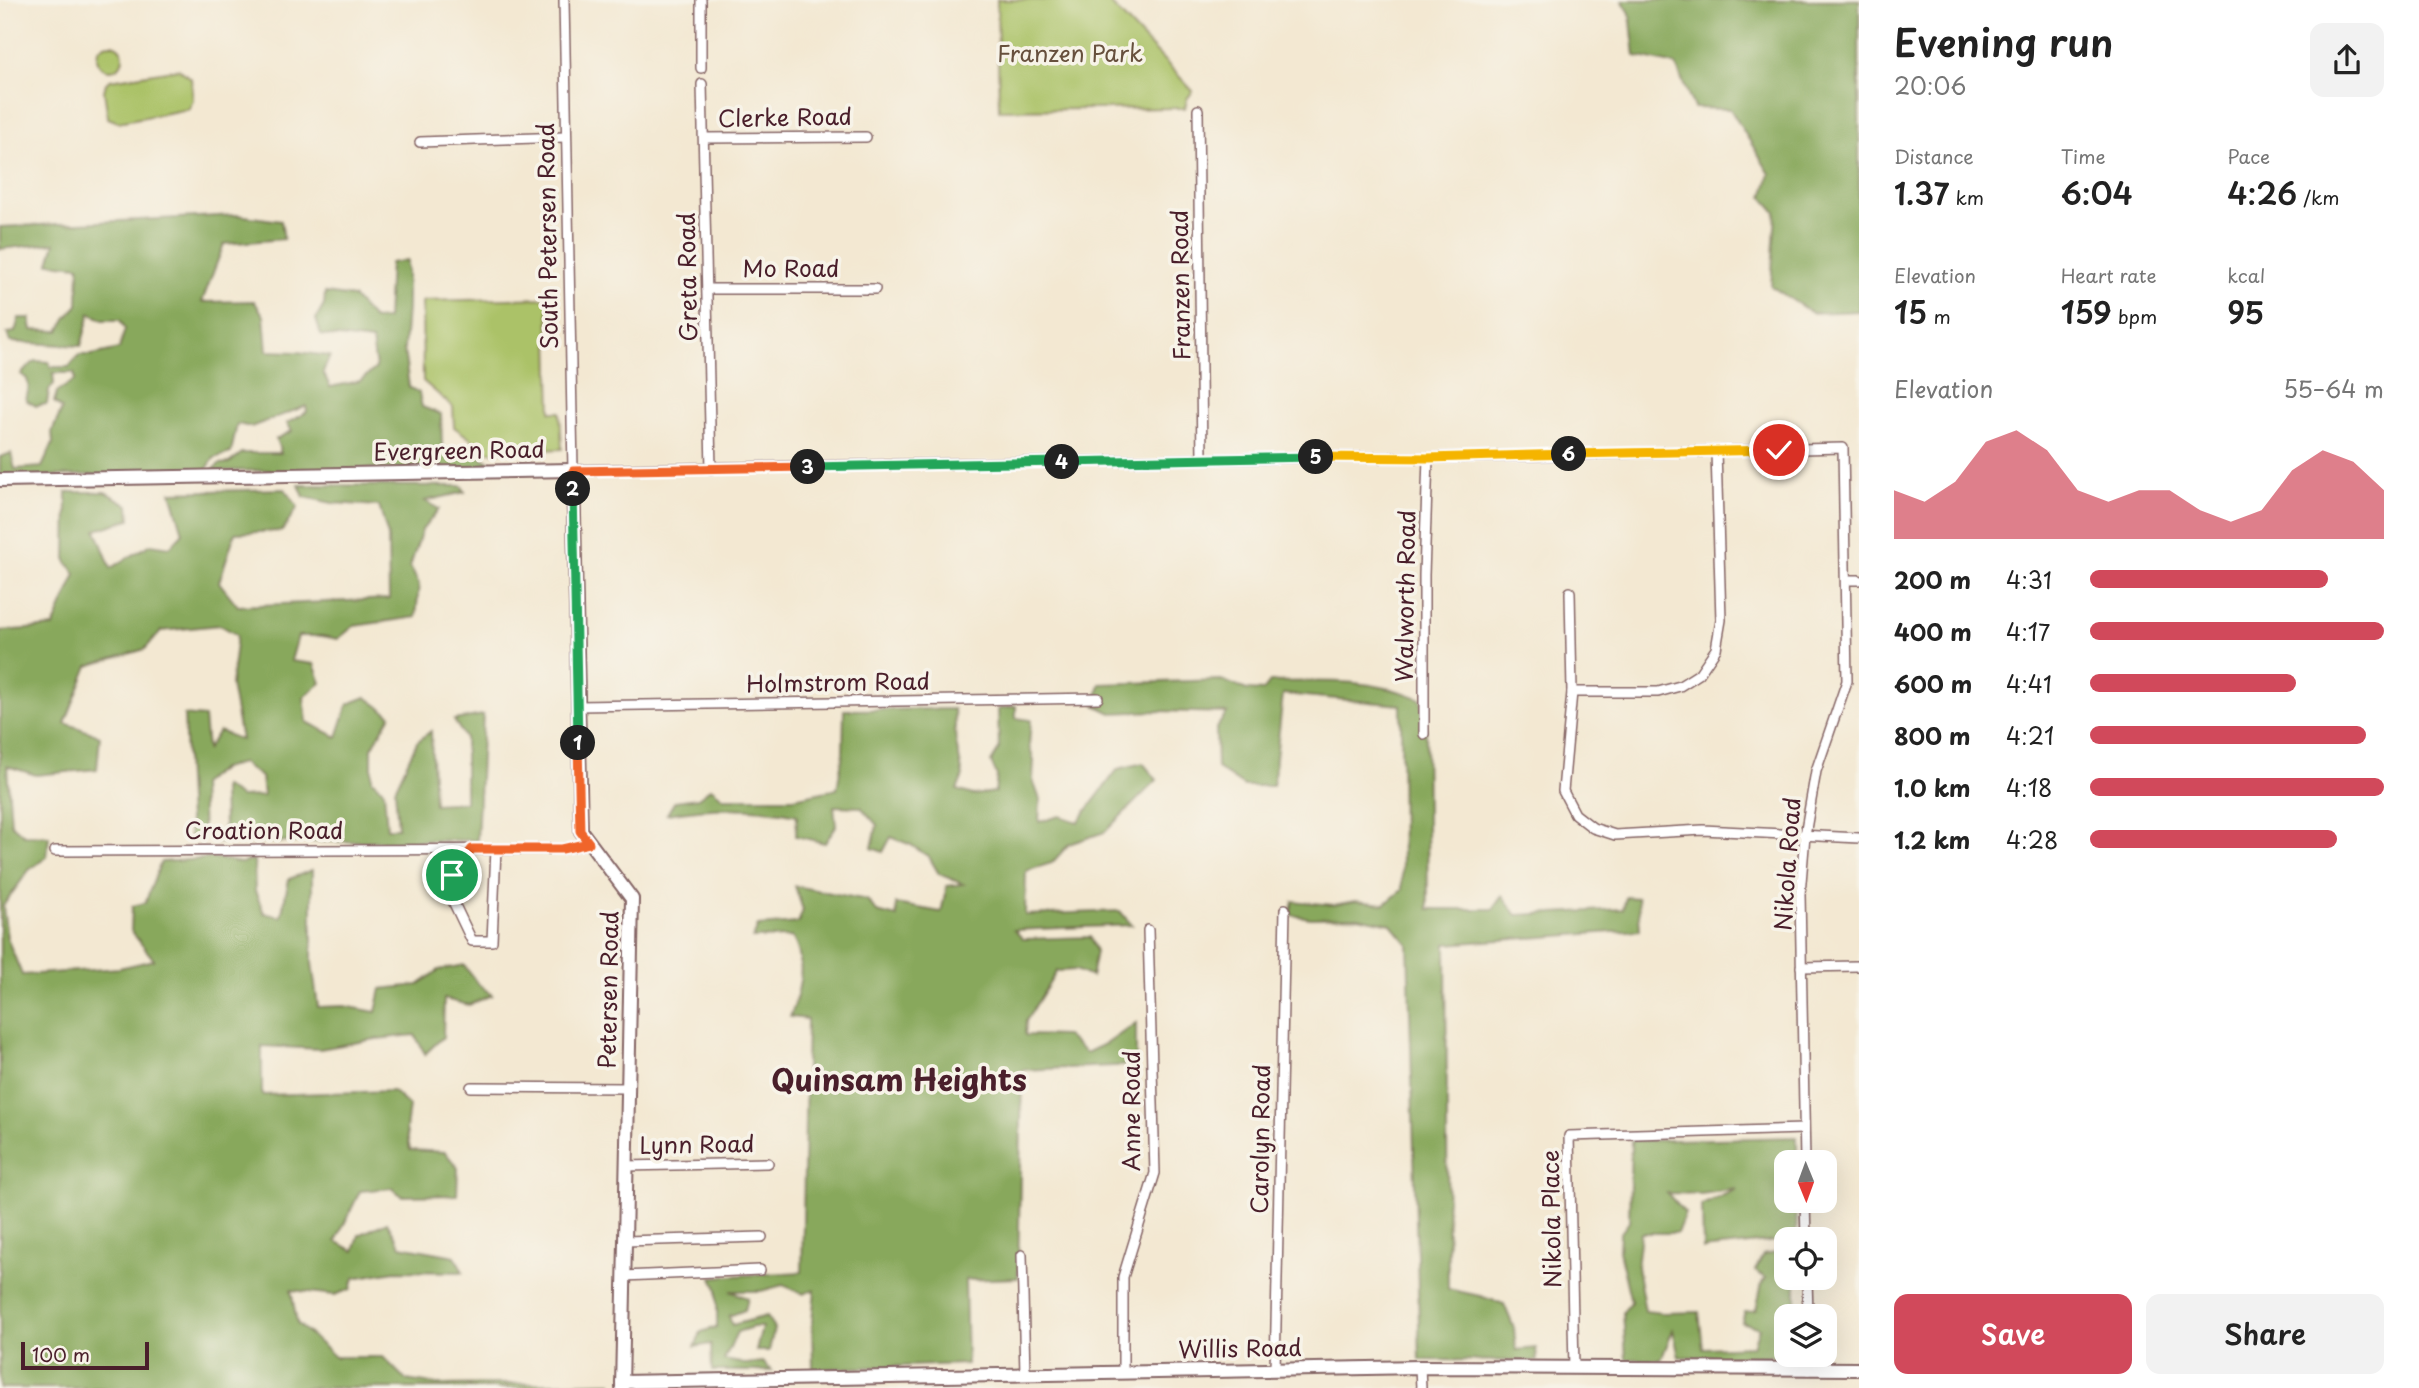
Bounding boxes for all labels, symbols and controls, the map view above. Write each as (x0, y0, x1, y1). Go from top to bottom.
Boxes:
text: Evening run (1894, 13, 2113, 70)
button: share (2310, 23, 2384, 97)
park label: Franzen Park (997, 35, 1143, 70)
text: 20:06 (1894, 68, 1966, 103)
street label: Clerke Road (718, 98, 852, 135)
street label: South Petersen Road (527, 122, 566, 350)
text: Distance (1894, 142, 1974, 170)
text: Time (2061, 142, 2106, 170)
text: Pace (2227, 142, 2270, 170)
text: 1.37 (1894, 170, 1949, 215)
text: 6:04 (2061, 170, 2133, 215)
text: 4:26 (2227, 170, 2297, 215)
text: km (1949, 183, 1984, 211)
text: /km (2297, 183, 2340, 211)
street label: Franzen Road (1161, 209, 1198, 361)
street label: Greta Road (668, 212, 705, 342)
street label: Mo Road (743, 250, 839, 285)
text: Elevation (1894, 261, 1976, 289)
text: Heart rate (2061, 261, 2157, 289)
text: kcal (2227, 261, 2265, 289)
text: 15 (1894, 289, 1927, 334)
text: 159 (2061, 289, 2112, 334)
text: 95 (2227, 289, 2264, 334)
text: m (1927, 302, 1951, 330)
text: bpm (2112, 302, 2157, 330)
text: Elevation (1894, 371, 1993, 406)
text: 55–64 m (2283, 371, 2384, 406)
pin (1749, 420, 1809, 480)
street label: Evergreen Road (373, 431, 545, 468)
icon: check (1760, 431, 1798, 469)
pin: 6 (1552, 436, 1586, 472)
text: 6 (1562, 439, 1575, 467)
pin: 5 (1298, 440, 1334, 475)
text: 5 (1309, 442, 1322, 470)
pin: 4 (1044, 444, 1080, 480)
text: 4 (1055, 447, 1068, 475)
pin: 3 (790, 449, 826, 484)
text: 3 (801, 452, 814, 480)
pin: 2 (556, 472, 590, 506)
text: 2 (566, 474, 579, 502)
street label: Walworth Road (1386, 510, 1423, 682)
text: 200 m (1894, 562, 1971, 597)
text: 4:31 (2006, 562, 2052, 597)
text: 400 m (1894, 614, 1972, 649)
text: 4:17 (2006, 614, 2050, 649)
street label: Holmstrom Road (746, 662, 930, 701)
text: 600 m (1894, 666, 1972, 701)
text: 4:41 (2006, 666, 2052, 701)
text: 800 m (1894, 718, 1971, 753)
text: 4:21 (2006, 718, 2054, 753)
pin: 1 (560, 726, 596, 760)
text: 1 (573, 728, 582, 756)
text: 1.0 km (1894, 770, 1971, 805)
text: 4:18 (2006, 770, 2052, 805)
street label: Nikola Road (1764, 796, 1809, 932)
street label: Croation Road (185, 812, 343, 847)
text: 1.2 km (1894, 822, 1970, 857)
text: 4:28 (2006, 822, 2058, 857)
pin (422, 845, 482, 905)
icon: arrive (433, 856, 471, 894)
street label: Petersen Road (589, 911, 626, 1069)
street label: Anne Road (1113, 1051, 1148, 1171)
district label: Quinsam Heights (771, 1056, 1027, 1101)
street label: Carolyn Road (1241, 1064, 1278, 1214)
street label: Lynn Road (639, 1125, 755, 1162)
street label: Nikola Place (1532, 1150, 1569, 1288)
north arrow (1774, 1150, 1838, 1213)
map controls (1774, 1150, 1837, 1367)
button: locate (1774, 1227, 1837, 1290)
button: Save (1894, 1294, 2132, 1374)
button: Share (2146, 1294, 2384, 1374)
button: layers (1774, 1304, 1837, 1367)
street label: Willis Road (1178, 1329, 1302, 1366)
scale bar (21, 1339, 149, 1371)
text: 100 m (32, 1340, 90, 1368)

